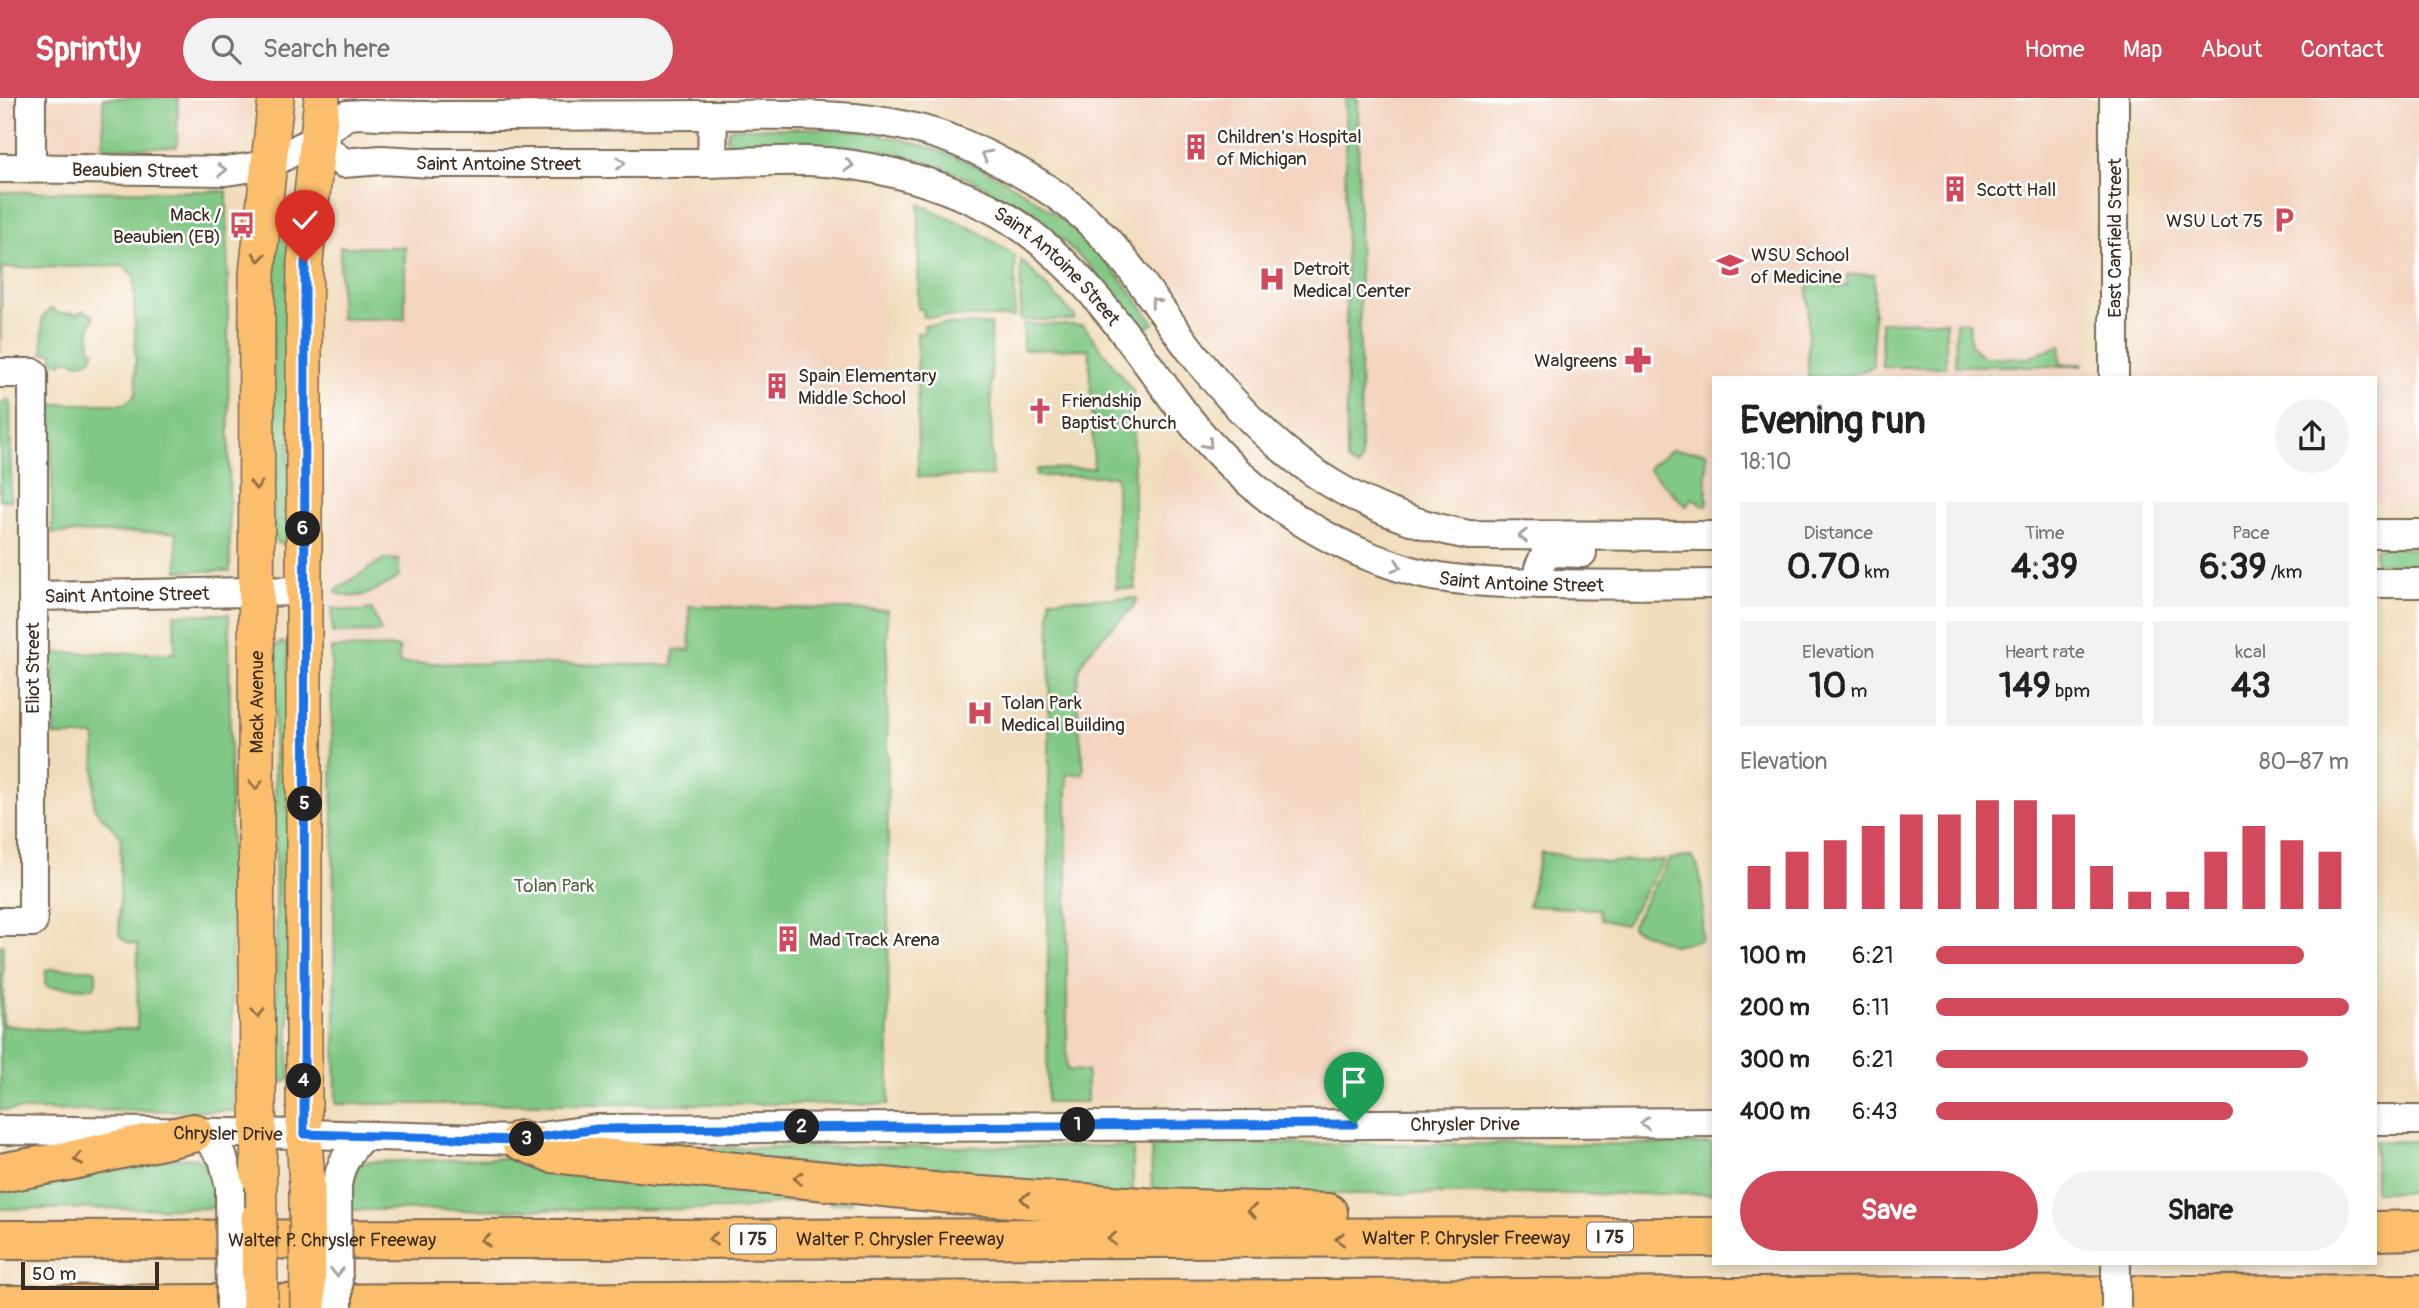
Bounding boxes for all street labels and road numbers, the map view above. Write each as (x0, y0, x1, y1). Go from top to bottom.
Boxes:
street label: Saint Antoine Street (415, 151, 582, 176)
street label: Beaubien Street (72, 158, 199, 184)
street label: East Canfield Street (2103, 158, 2127, 318)
street label: Saint Antoine Street (989, 201, 1125, 331)
street label: Saint Antoine Street (1437, 566, 1604, 598)
street label: Saint Antoine Street (44, 582, 210, 609)
street label: Eliot Street (21, 622, 45, 714)
street label: Mack Avenue (245, 650, 269, 753)
street label: Chrysler Drive (1410, 1112, 1521, 1137)
street label: Chrysler Drive (173, 1121, 284, 1147)
road number: I 75 (1587, 1222, 1633, 1252)
road number: I 75 (730, 1224, 776, 1254)
street label: Walter P. Chrysler Freeway (1362, 1226, 1570, 1251)
street label: Walter P. Chrysler Freeway (796, 1227, 1004, 1252)
street label: Walter P. Chrysler Freeway (228, 1228, 436, 1253)

